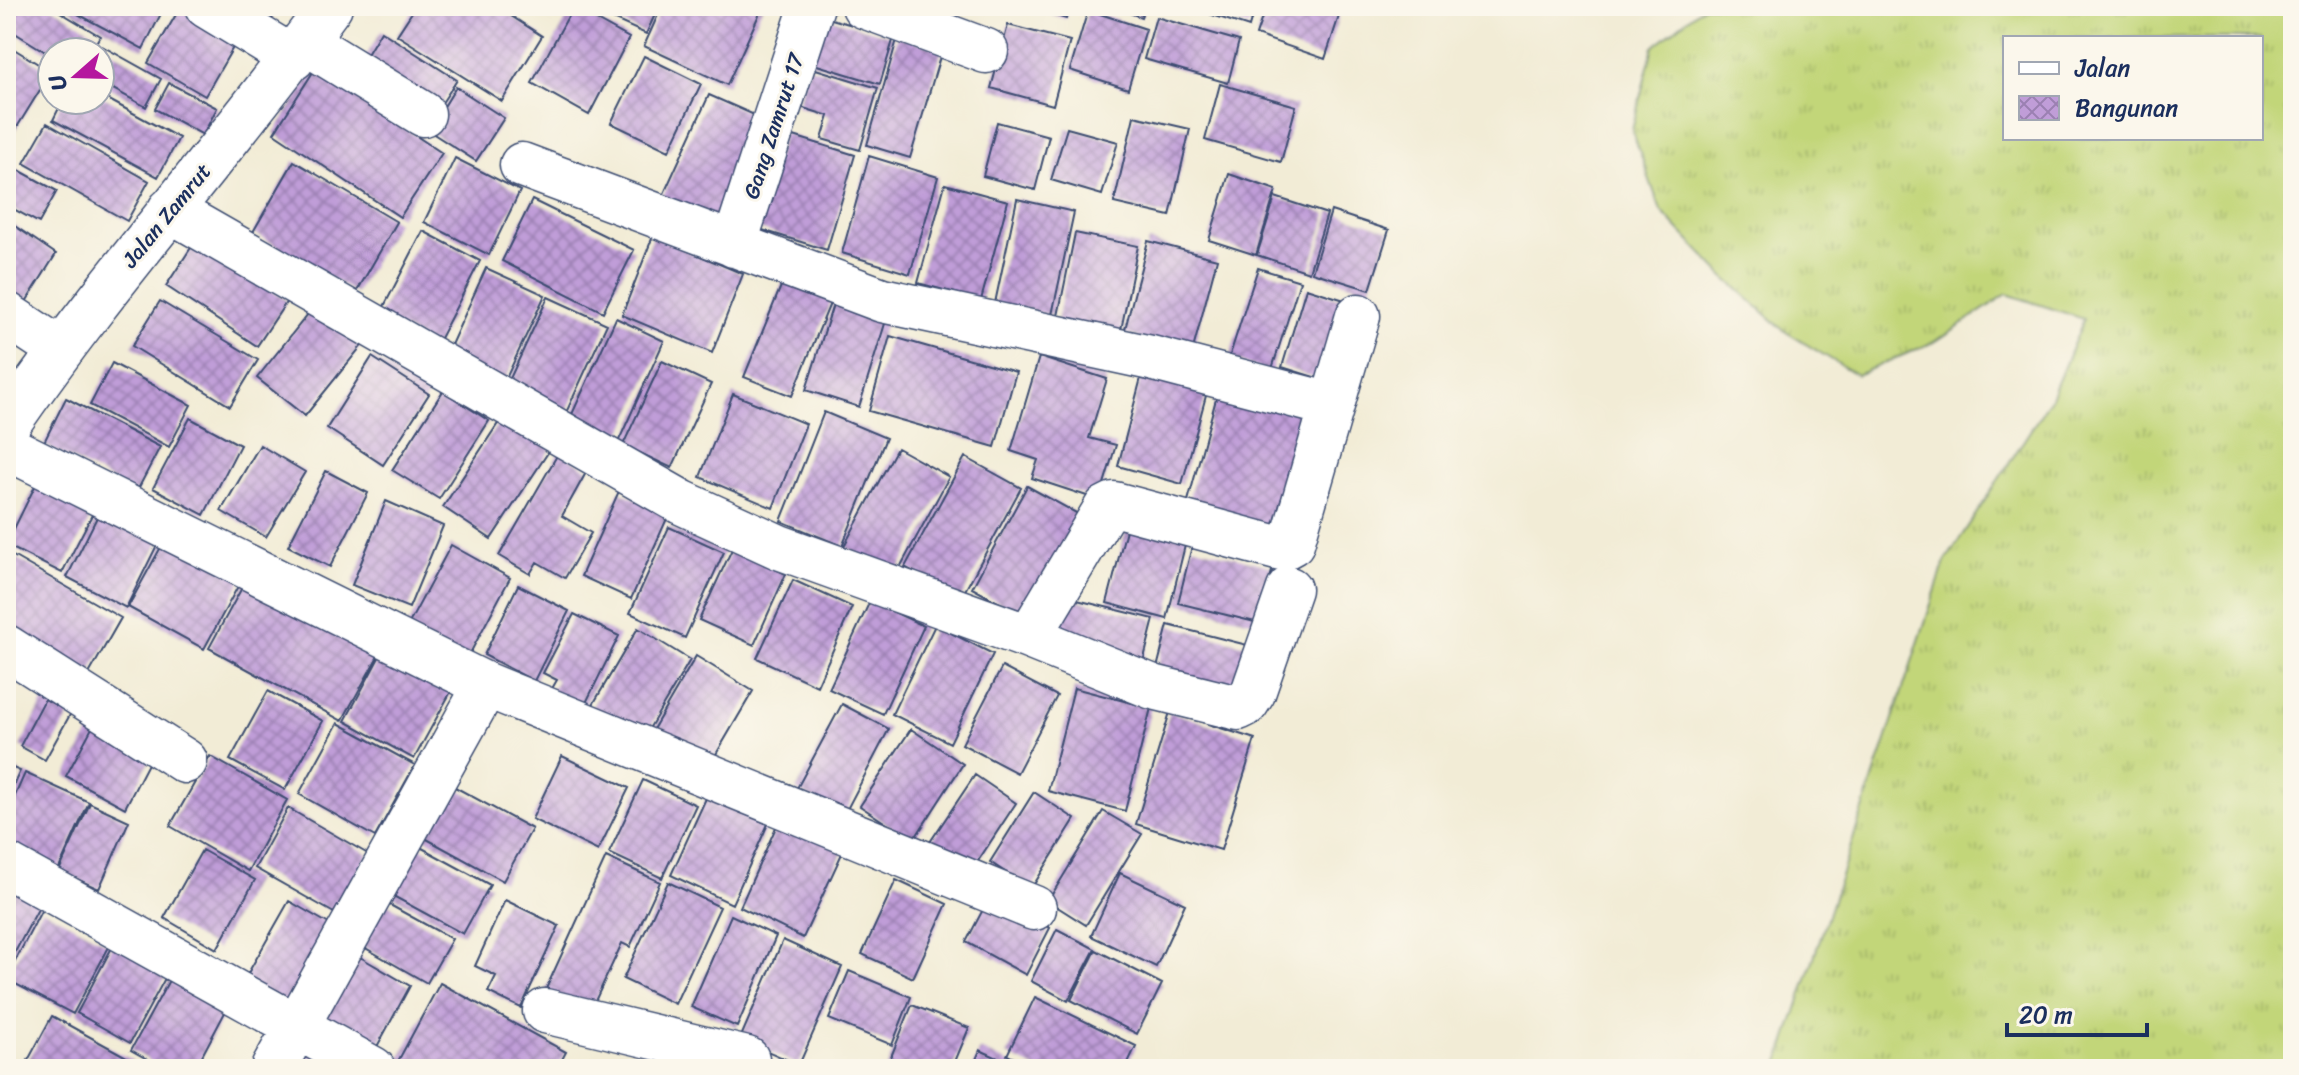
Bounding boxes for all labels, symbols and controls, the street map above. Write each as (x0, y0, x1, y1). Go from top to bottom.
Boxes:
north arrow (36, 36, 116, 116)
legend (2003, 36, 2263, 140)
street label: Gang Zamrut 17 (732, 47, 816, 204)
text: Jalan (2074, 47, 2130, 89)
text: U (36, 68, 78, 96)
text: Bangunan (2075, 87, 2178, 129)
street label: Jalan Zamrut (111, 154, 221, 277)
scale bar (2007, 987, 2147, 1037)
text: 20 m (2019, 994, 2073, 1036)

